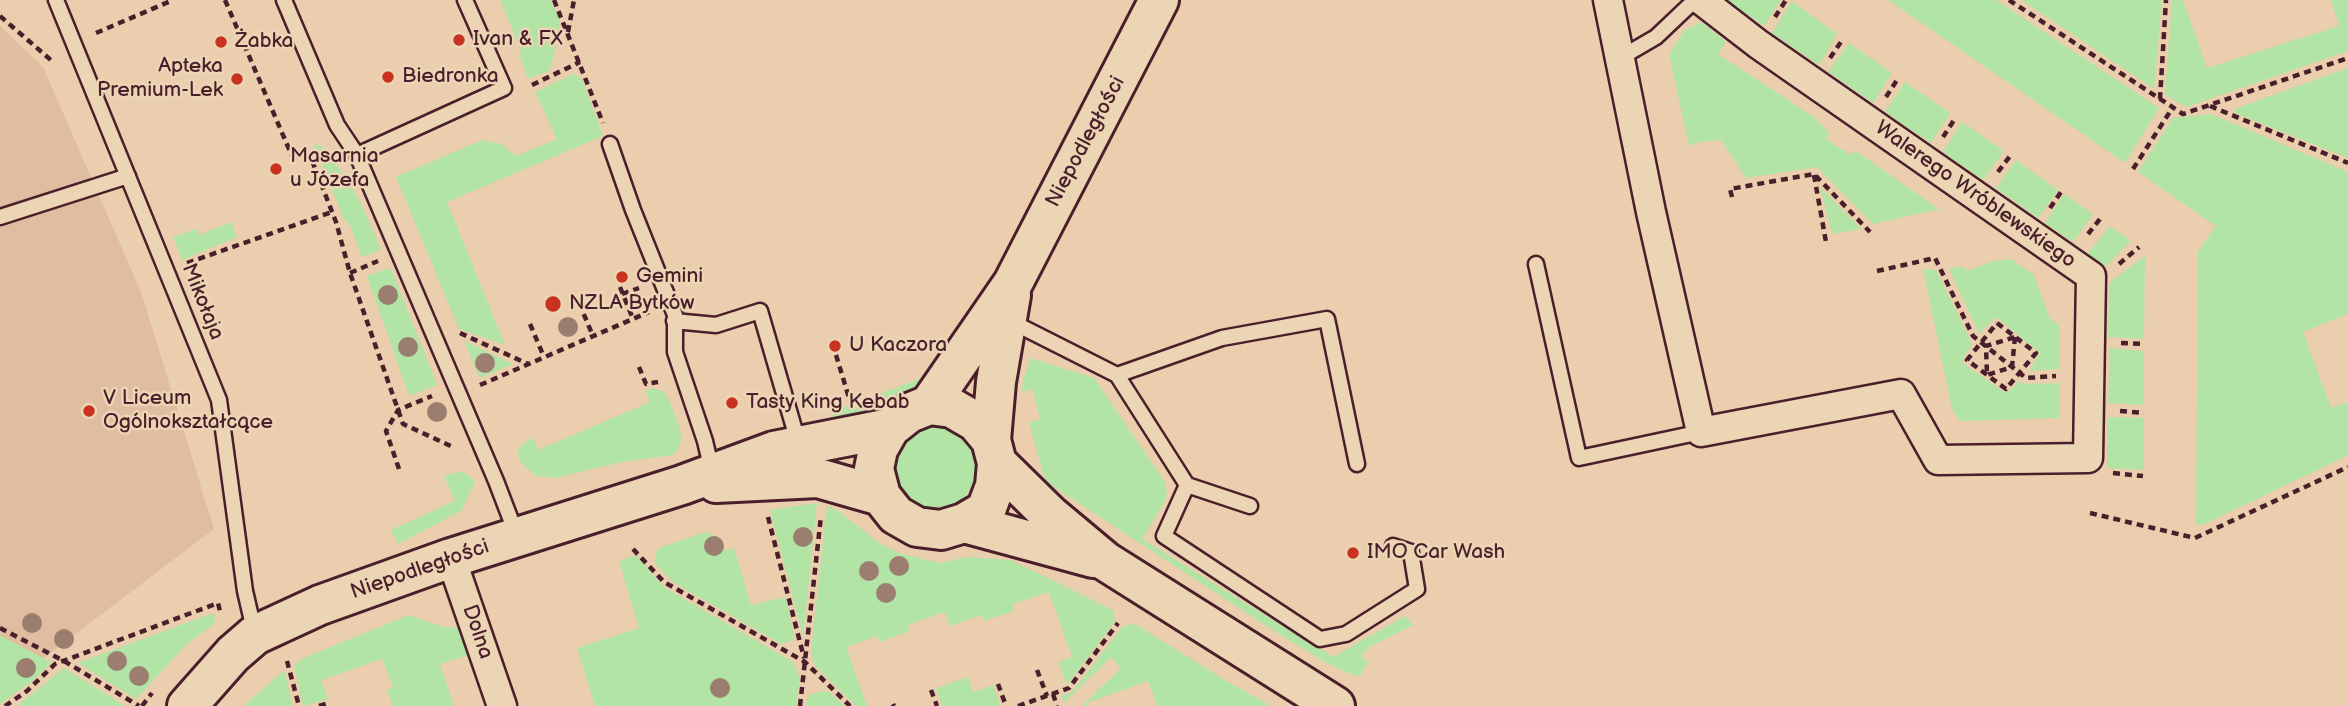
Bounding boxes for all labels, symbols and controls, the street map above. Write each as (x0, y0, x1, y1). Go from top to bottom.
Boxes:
place label: Ivan & FX (473, 27, 563, 53)
place label: Żabka (235, 29, 293, 55)
marker: Ivan & FX (451, 32, 467, 48)
marker: Żabka (213, 34, 229, 50)
place label: Apteka Premium-Lek (97, 54, 223, 104)
place label: Biedronka (402, 64, 499, 90)
marker: Biedronka (380, 69, 396, 85)
marker: Apteka Premium-Lek (229, 71, 245, 87)
street label: Niepodległości (1041, 72, 1131, 212)
street label: Walerego Wróblewskiego (1870, 116, 2080, 274)
place label: Masarnia u Józefa (290, 144, 379, 194)
marker: Masarnia u Józefa (268, 161, 284, 177)
street label: Mikołaja (175, 260, 229, 344)
place label: Gemini (636, 264, 703, 290)
marker: Gemini (614, 269, 630, 285)
place label: NZLA Bytków (569, 291, 694, 317)
marker: NZLA Bytków (543, 294, 563, 314)
place label: U Kaczora (849, 333, 947, 359)
marker: U Kaczora (827, 338, 843, 354)
place label: V Liceum Ogólnokształcące (103, 386, 273, 436)
place label: Tasty King Kebab (746, 390, 910, 416)
marker: Tasty King Kebab (724, 395, 740, 411)
marker: V Liceum Ogólnokształcące (81, 403, 97, 419)
street label: Niepodległości (348, 535, 492, 605)
place label: IMO Car Wash (1367, 540, 1505, 566)
marker: IMO Car Wash (1345, 545, 1361, 561)
street label: Dolna (456, 602, 498, 662)

